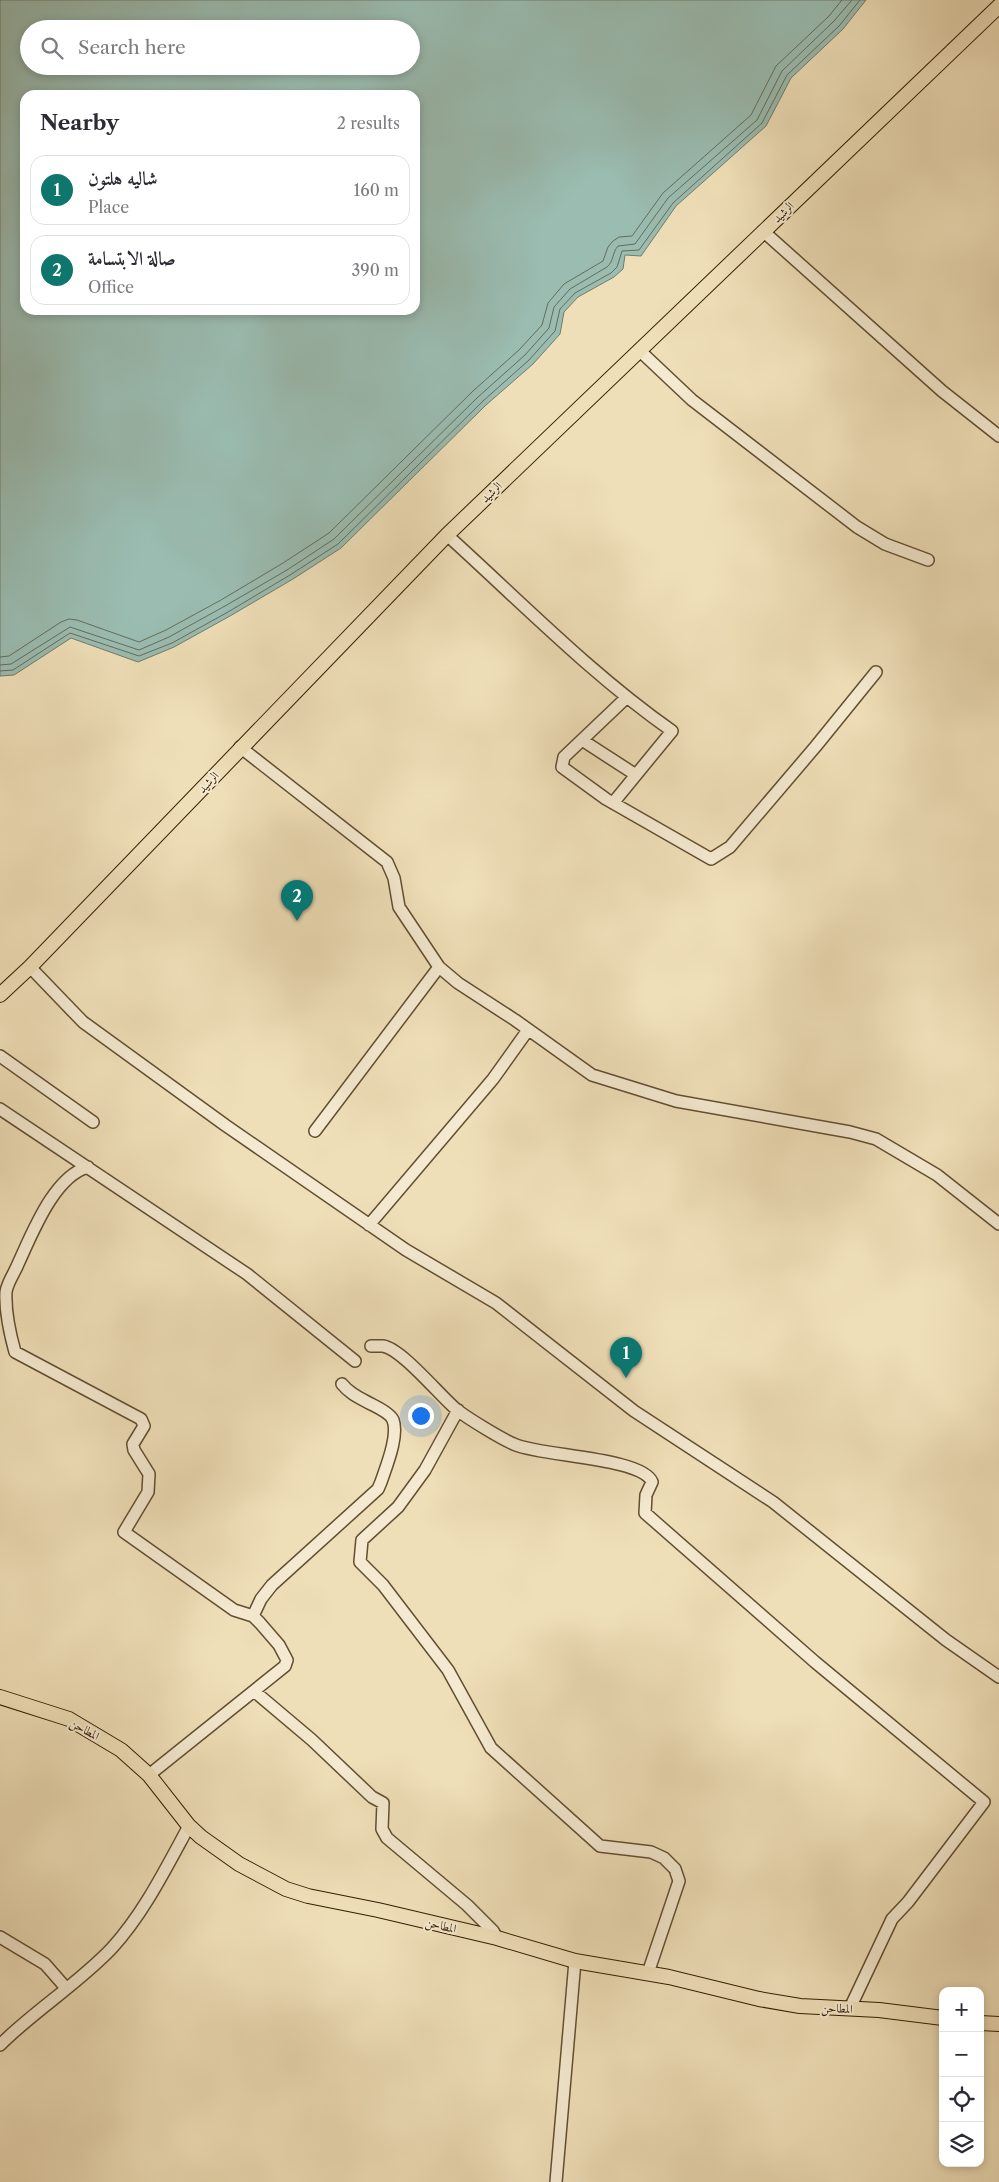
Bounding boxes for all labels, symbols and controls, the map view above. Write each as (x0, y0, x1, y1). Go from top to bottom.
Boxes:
search box (20, 20, 420, 75)
icon: search (38, 34, 66, 62)
text: Search here (78, 36, 186, 59)
text: Nearby (40, 110, 119, 135)
text: 2 results (337, 113, 400, 133)
text: شاليه هلتون (88, 167, 157, 190)
text: 1 (53, 180, 61, 200)
text: 160 m (354, 180, 399, 200)
text: Place (88, 197, 129, 217)
street label: الرشيد (769, 198, 797, 226)
text: صالة الابتسامة (88, 247, 176, 270)
text: 2 (52, 260, 62, 280)
text: 390 m (352, 260, 399, 280)
text: Office (88, 277, 134, 297)
street label: الرشيد (477, 478, 505, 506)
street label: الرشيد (194, 768, 222, 796)
pin: 2 (281, 880, 313, 921)
pin: 1 (610, 1337, 642, 1378)
your location (408, 1403, 434, 1429)
street label: المطاحن (67, 1715, 103, 1745)
street label: المطاحن (424, 1914, 458, 1938)
map controls (939, 1987, 984, 2167)
button: + (939, 1987, 984, 2032)
street label: المطاحن (821, 2000, 853, 2018)
button: − (939, 2032, 984, 2077)
button: locate (939, 2077, 984, 2122)
button: layers (939, 2122, 984, 2167)

